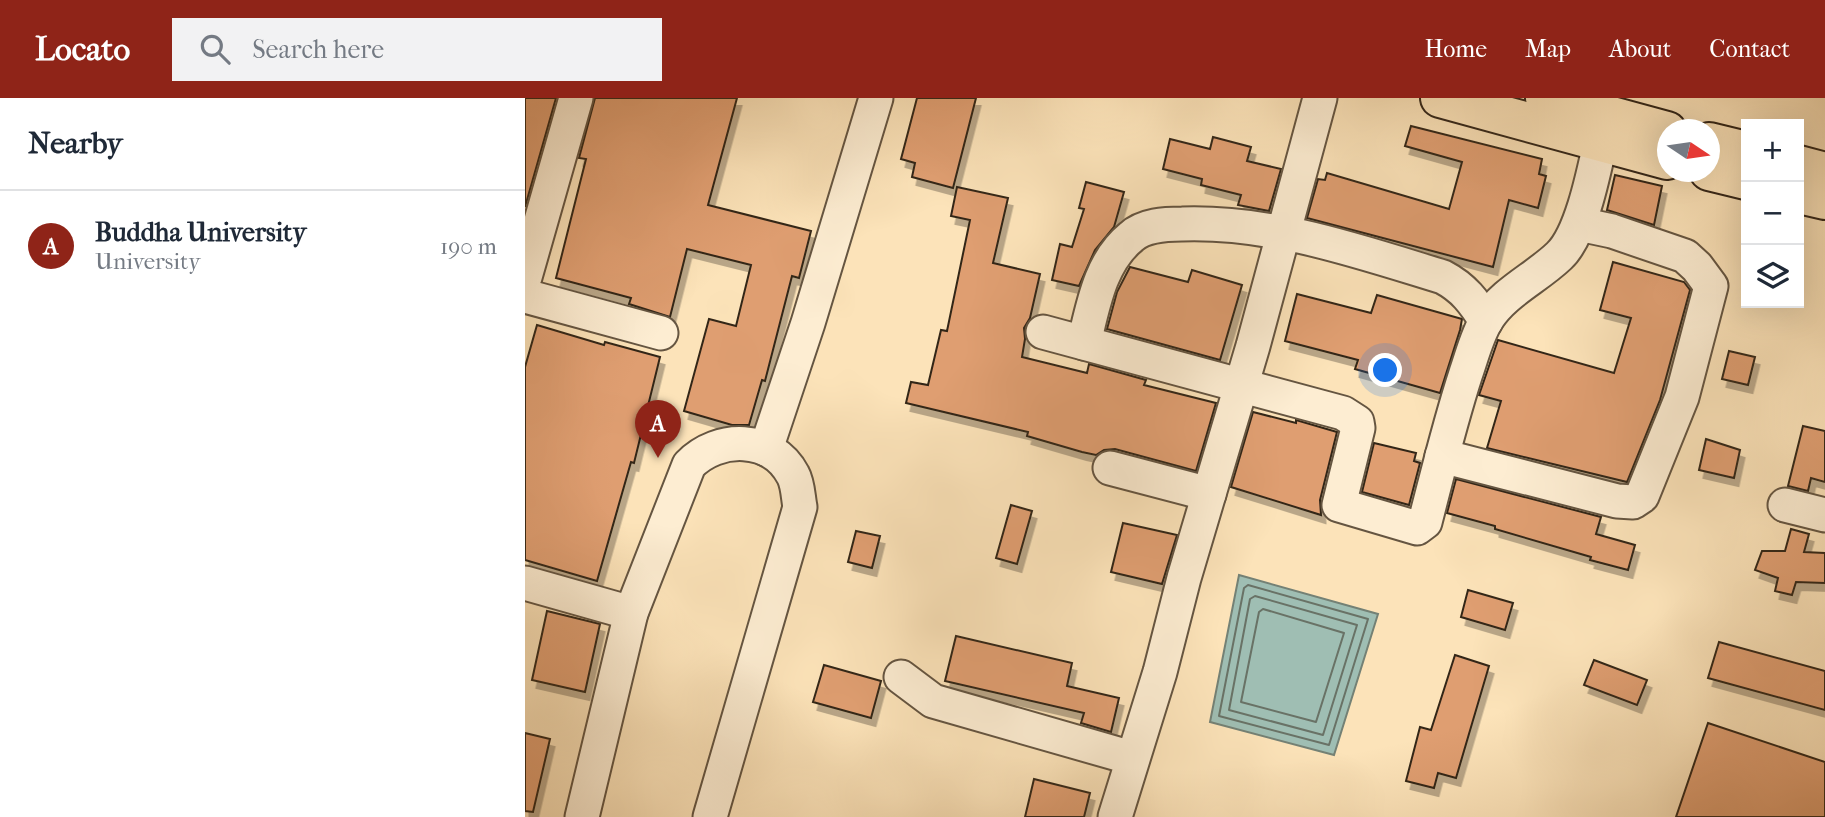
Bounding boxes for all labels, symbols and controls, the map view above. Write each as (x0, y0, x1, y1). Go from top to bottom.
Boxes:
search box (172, 18, 662, 81)
text: Locato (35, 30, 130, 69)
icon: search (196, 30, 234, 68)
text: Search here (252, 34, 384, 65)
text: Home (1425, 35, 1487, 63)
text: Map (1525, 35, 1571, 63)
text: About (1609, 35, 1671, 63)
text: Contact (1709, 35, 1790, 63)
north arrow (1657, 119, 1720, 182)
map controls (1741, 119, 1804, 308)
button: + (1741, 119, 1804, 182)
text: Nearby (28, 126, 123, 161)
button: − (1741, 182, 1804, 245)
text: Buddha University (95, 217, 306, 248)
text: A (44, 233, 58, 260)
text: 190 m (440, 233, 497, 260)
button: layers (1741, 245, 1804, 308)
text: University (95, 248, 200, 275)
your location (1368, 353, 1402, 387)
pin: A (635, 400, 681, 458)

